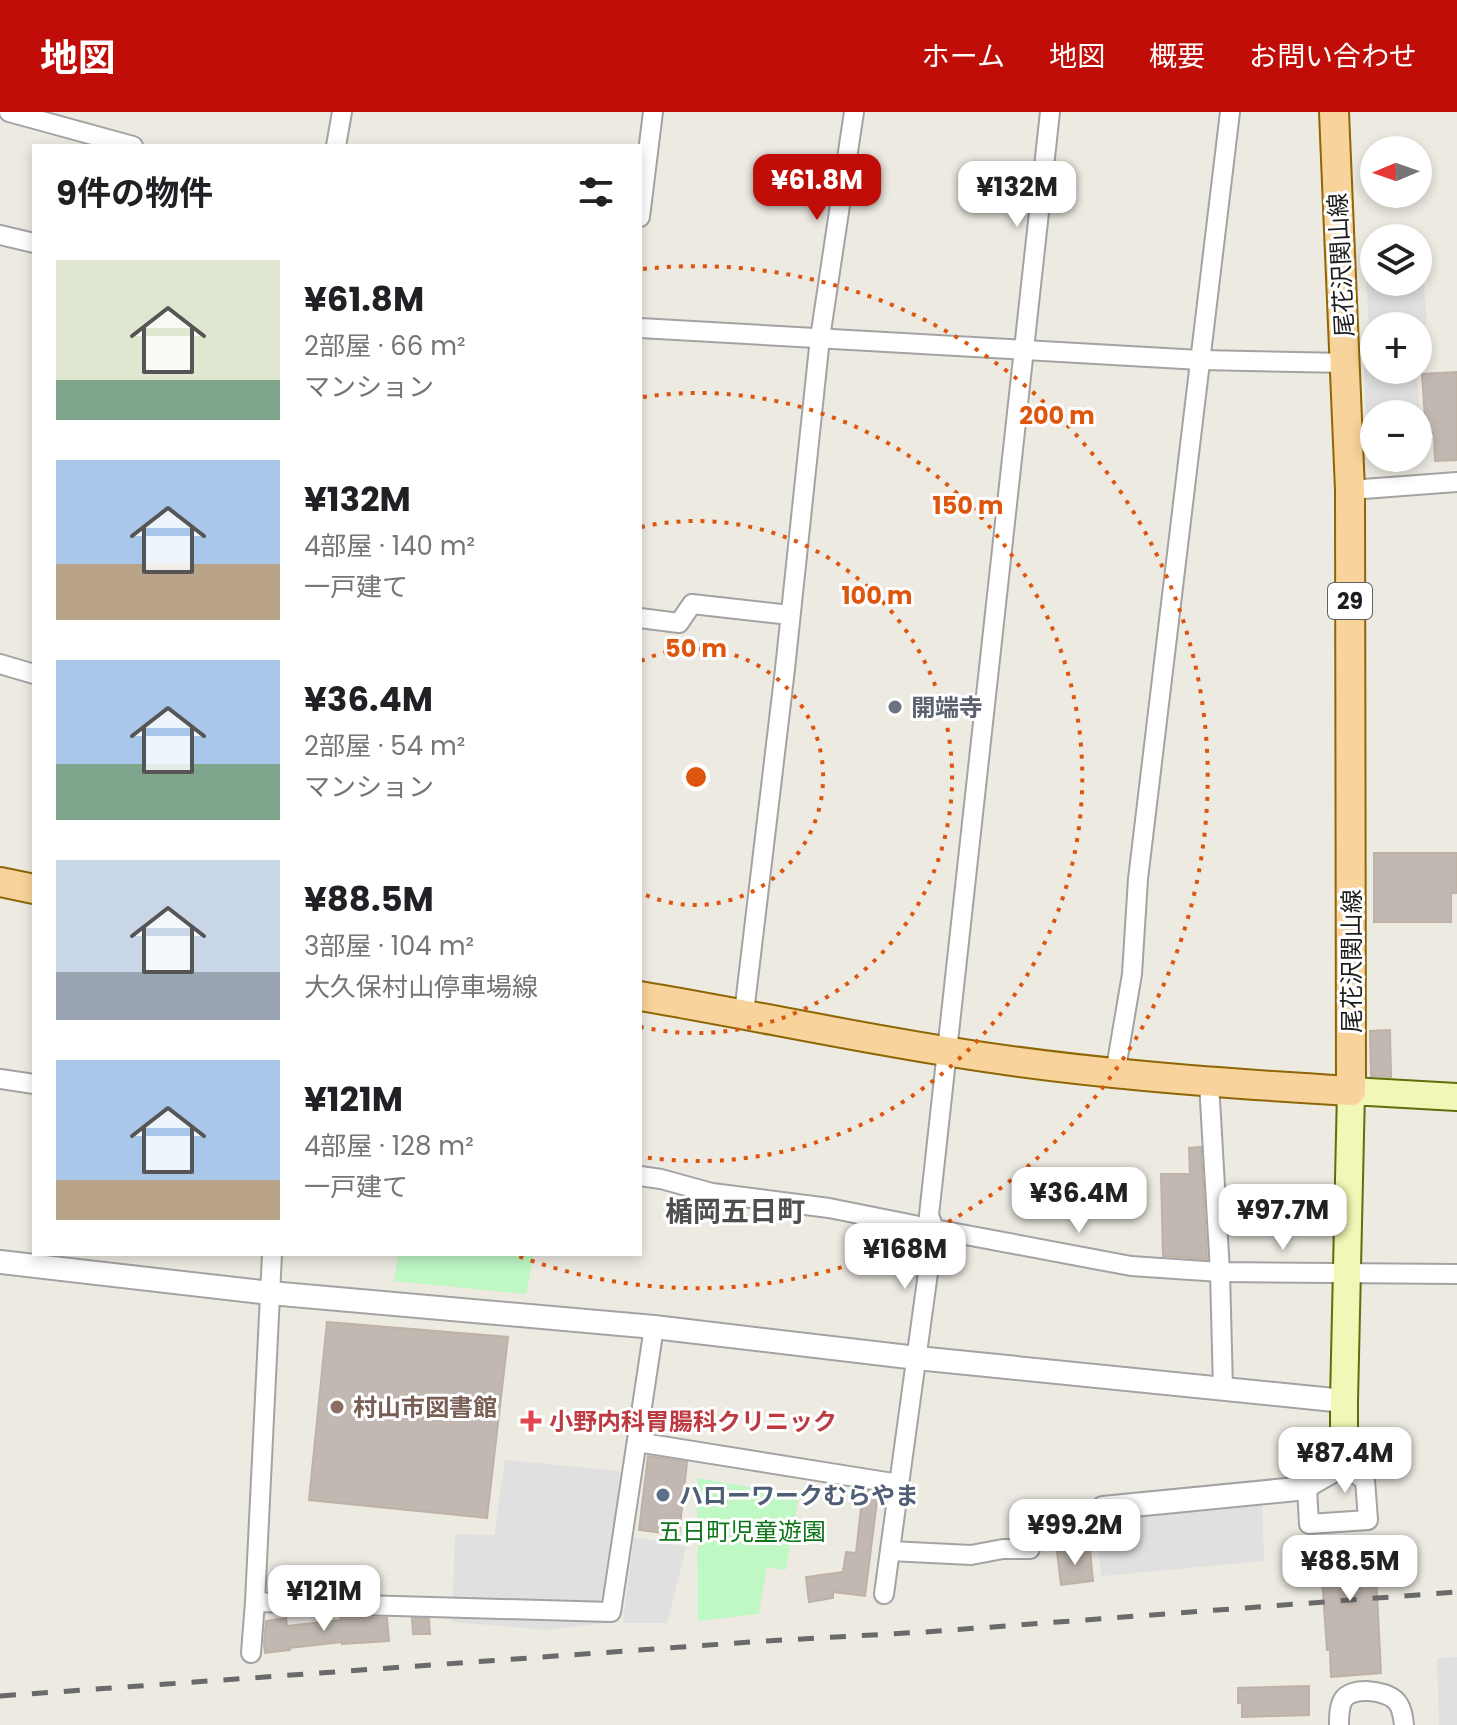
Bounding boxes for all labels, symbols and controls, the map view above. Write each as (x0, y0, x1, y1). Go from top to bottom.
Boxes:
text: 地図 (40, 31, 116, 84)
text: ホーム (922, 37, 1005, 76)
text: 地図 (1049, 37, 1105, 76)
text: 概要 (1149, 37, 1205, 76)
text: お問い合わせ (1249, 37, 1417, 76)
north arrow (1360, 136, 1432, 208)
map controls (1360, 136, 1432, 472)
pin: ¥61.8M (752, 154, 882, 222)
pin: ¥132M (961, 161, 1073, 229)
text: ¥61.8M (771, 162, 863, 198)
text: 9件の物件 (56, 169, 213, 217)
text: ¥132M (976, 169, 1058, 205)
icon: filters (574, 170, 618, 214)
street label: 尾花沢関山線 (1321, 192, 1361, 338)
button: layers (1360, 224, 1432, 296)
text: ¥61.8M (304, 275, 424, 323)
icon: home (120, 292, 216, 388)
button: + (1360, 312, 1432, 384)
text: 2部屋 · 66 m² (304, 328, 466, 364)
text: マンション (304, 369, 434, 405)
text: 200 m (1019, 399, 1095, 432)
button: − (1360, 400, 1432, 472)
text: ¥132M (304, 475, 411, 523)
text: 150 m (933, 489, 1003, 522)
icon: home (120, 492, 216, 588)
text: 4部屋 · 140 m² (304, 528, 475, 564)
text: 一戸建て (304, 569, 408, 605)
text: 100 m (842, 579, 912, 612)
road number: 29 (1328, 583, 1372, 619)
text: 50 m (665, 632, 727, 665)
text: ¥36.4M (304, 675, 433, 723)
place label: 開端寺 (911, 691, 983, 724)
icon: home (120, 692, 216, 788)
marker: 開端寺 (886, 698, 904, 716)
text: 2部屋 · 54 m² (304, 728, 465, 764)
centre of rings (682, 763, 710, 791)
text: マンション (304, 769, 434, 805)
text: ¥88.5M (304, 875, 434, 923)
street label: 尾花沢関山線 (1335, 889, 1368, 1033)
icon: home (120, 892, 216, 988)
text: 3部屋 · 104 m² (304, 928, 474, 964)
text: 大久保村山停車場線 (304, 969, 538, 1005)
text: ¥121M (304, 1075, 403, 1123)
icon: home (120, 1092, 216, 1188)
text: 4部屋 · 128 m² (304, 1128, 474, 1164)
pin: ¥36.4M (1014, 1167, 1144, 1235)
text: 一戸建て (304, 1169, 408, 1205)
text: ¥36.4M (1030, 1175, 1128, 1211)
pin: ¥97.7M (1218, 1184, 1348, 1252)
district label: 楯岡五日町 (665, 1192, 805, 1231)
text: ¥97.7M (1237, 1192, 1329, 1228)
pin: ¥168M (849, 1223, 961, 1291)
text: ¥168M (863, 1231, 947, 1267)
place label: 村山市図書館 (353, 1391, 497, 1424)
marker: 村山市図書館 (328, 1398, 346, 1416)
place label: 小野内科胃腸科クリニック (549, 1405, 837, 1438)
marker: 小野内科胃腸科クリニック (520, 1410, 542, 1432)
pin: ¥87.4M (1280, 1427, 1410, 1495)
text: ¥87.4M (1296, 1435, 1394, 1471)
place label: ハローワークむらやま (679, 1479, 919, 1512)
marker: ハローワークむらやま (654, 1486, 672, 1504)
pin: ¥99.2M (1010, 1499, 1140, 1567)
text: ¥99.2M (1027, 1507, 1123, 1543)
park label: 五日町児童遊園 (658, 1515, 826, 1548)
pin: ¥88.5M (1285, 1535, 1415, 1603)
text: ¥88.5M (1300, 1543, 1400, 1579)
pin: ¥121M (268, 1565, 380, 1633)
text: ¥121M (286, 1573, 362, 1609)

